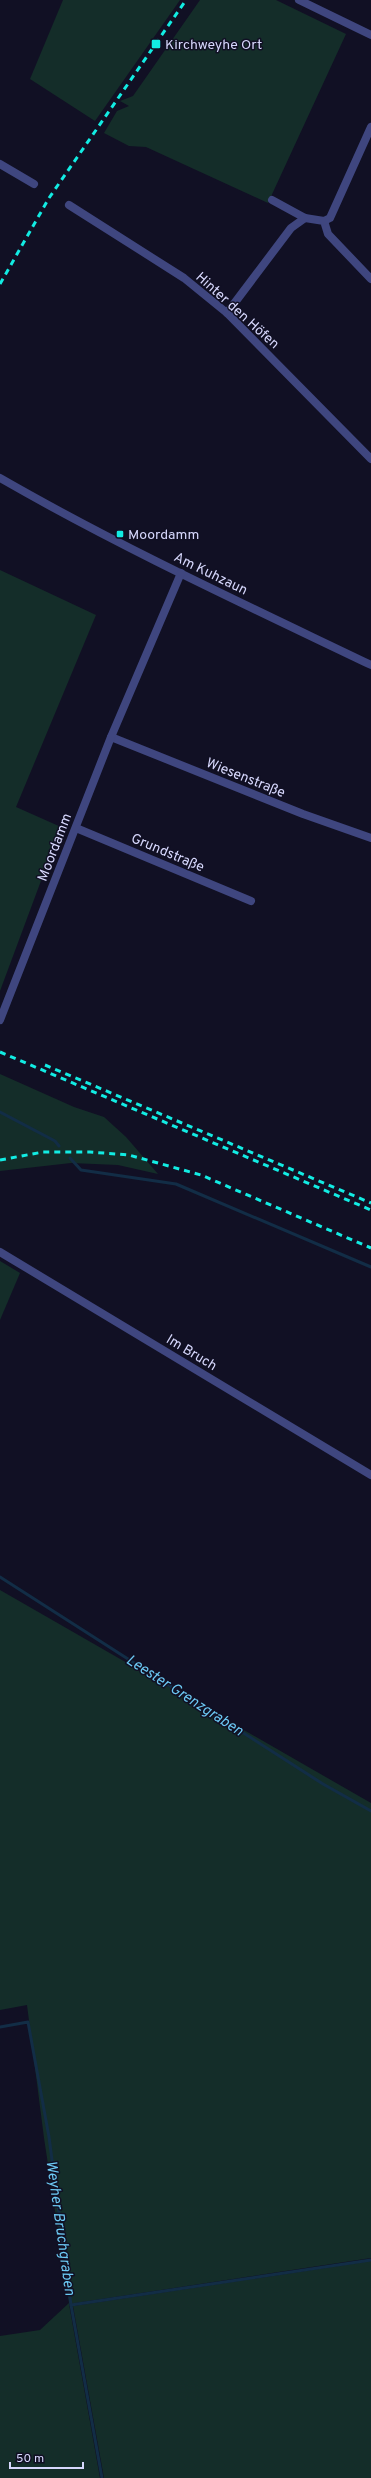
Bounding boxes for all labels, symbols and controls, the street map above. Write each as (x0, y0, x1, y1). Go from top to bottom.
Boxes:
place label: Kirchweyhe Ort (165, 37, 262, 54)
marker: Kirchweyhe Ort (150, 38, 162, 50)
street label: Hinter den Höfen (192, 269, 282, 353)
place label: Moordamm (128, 527, 199, 544)
marker: Moordamm (115, 529, 125, 539)
street label: Am Kuhzaun (171, 549, 250, 599)
street label: Wiesenstraße (203, 755, 287, 802)
street label: Moordamm (35, 811, 76, 884)
street label: Grundstraße (128, 830, 207, 876)
street label: Im Bruch (163, 1332, 220, 1375)
water label: Leester Grenzgraben (122, 1651, 246, 1741)
water label: Weyher Bruchgraben (41, 2159, 78, 2297)
scale bar (10, 2444, 83, 2470)
text: 50 m (16, 2451, 44, 2467)

